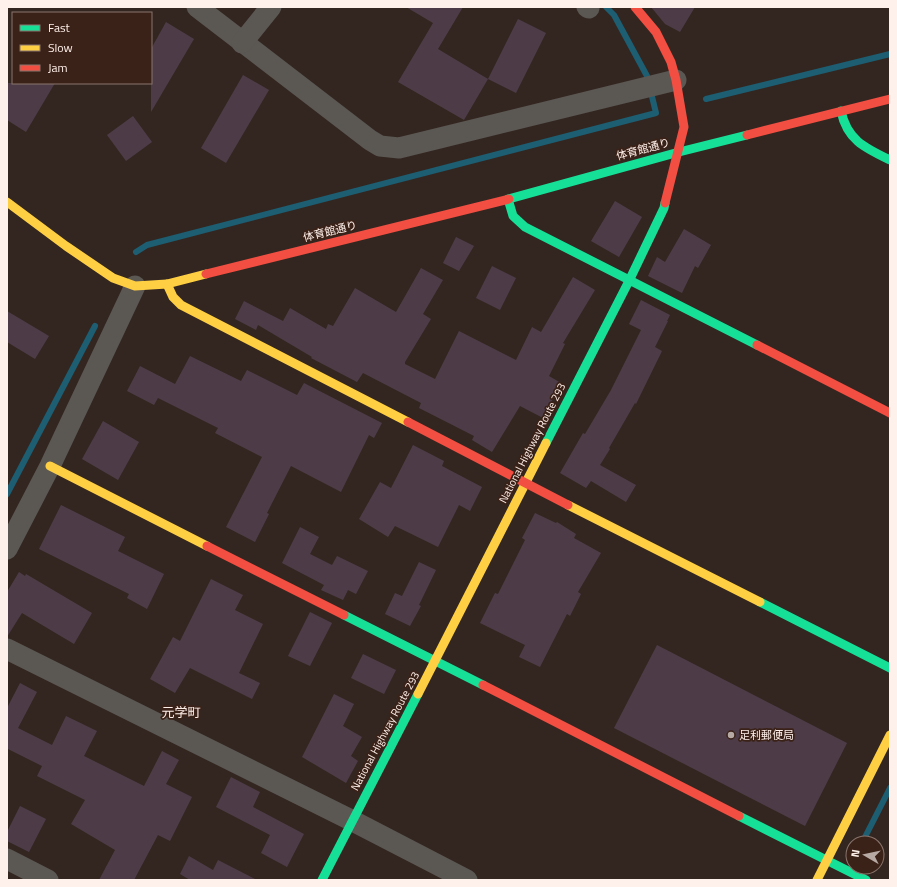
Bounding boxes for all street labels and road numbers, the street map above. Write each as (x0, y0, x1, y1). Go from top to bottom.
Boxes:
street label: 体育館通り (614, 134, 672, 164)
street label: 体育館通り (301, 217, 359, 245)
street label: National Highway Route 293 (495, 380, 569, 506)
street label: National Highway Route 293 (347, 669, 423, 793)

